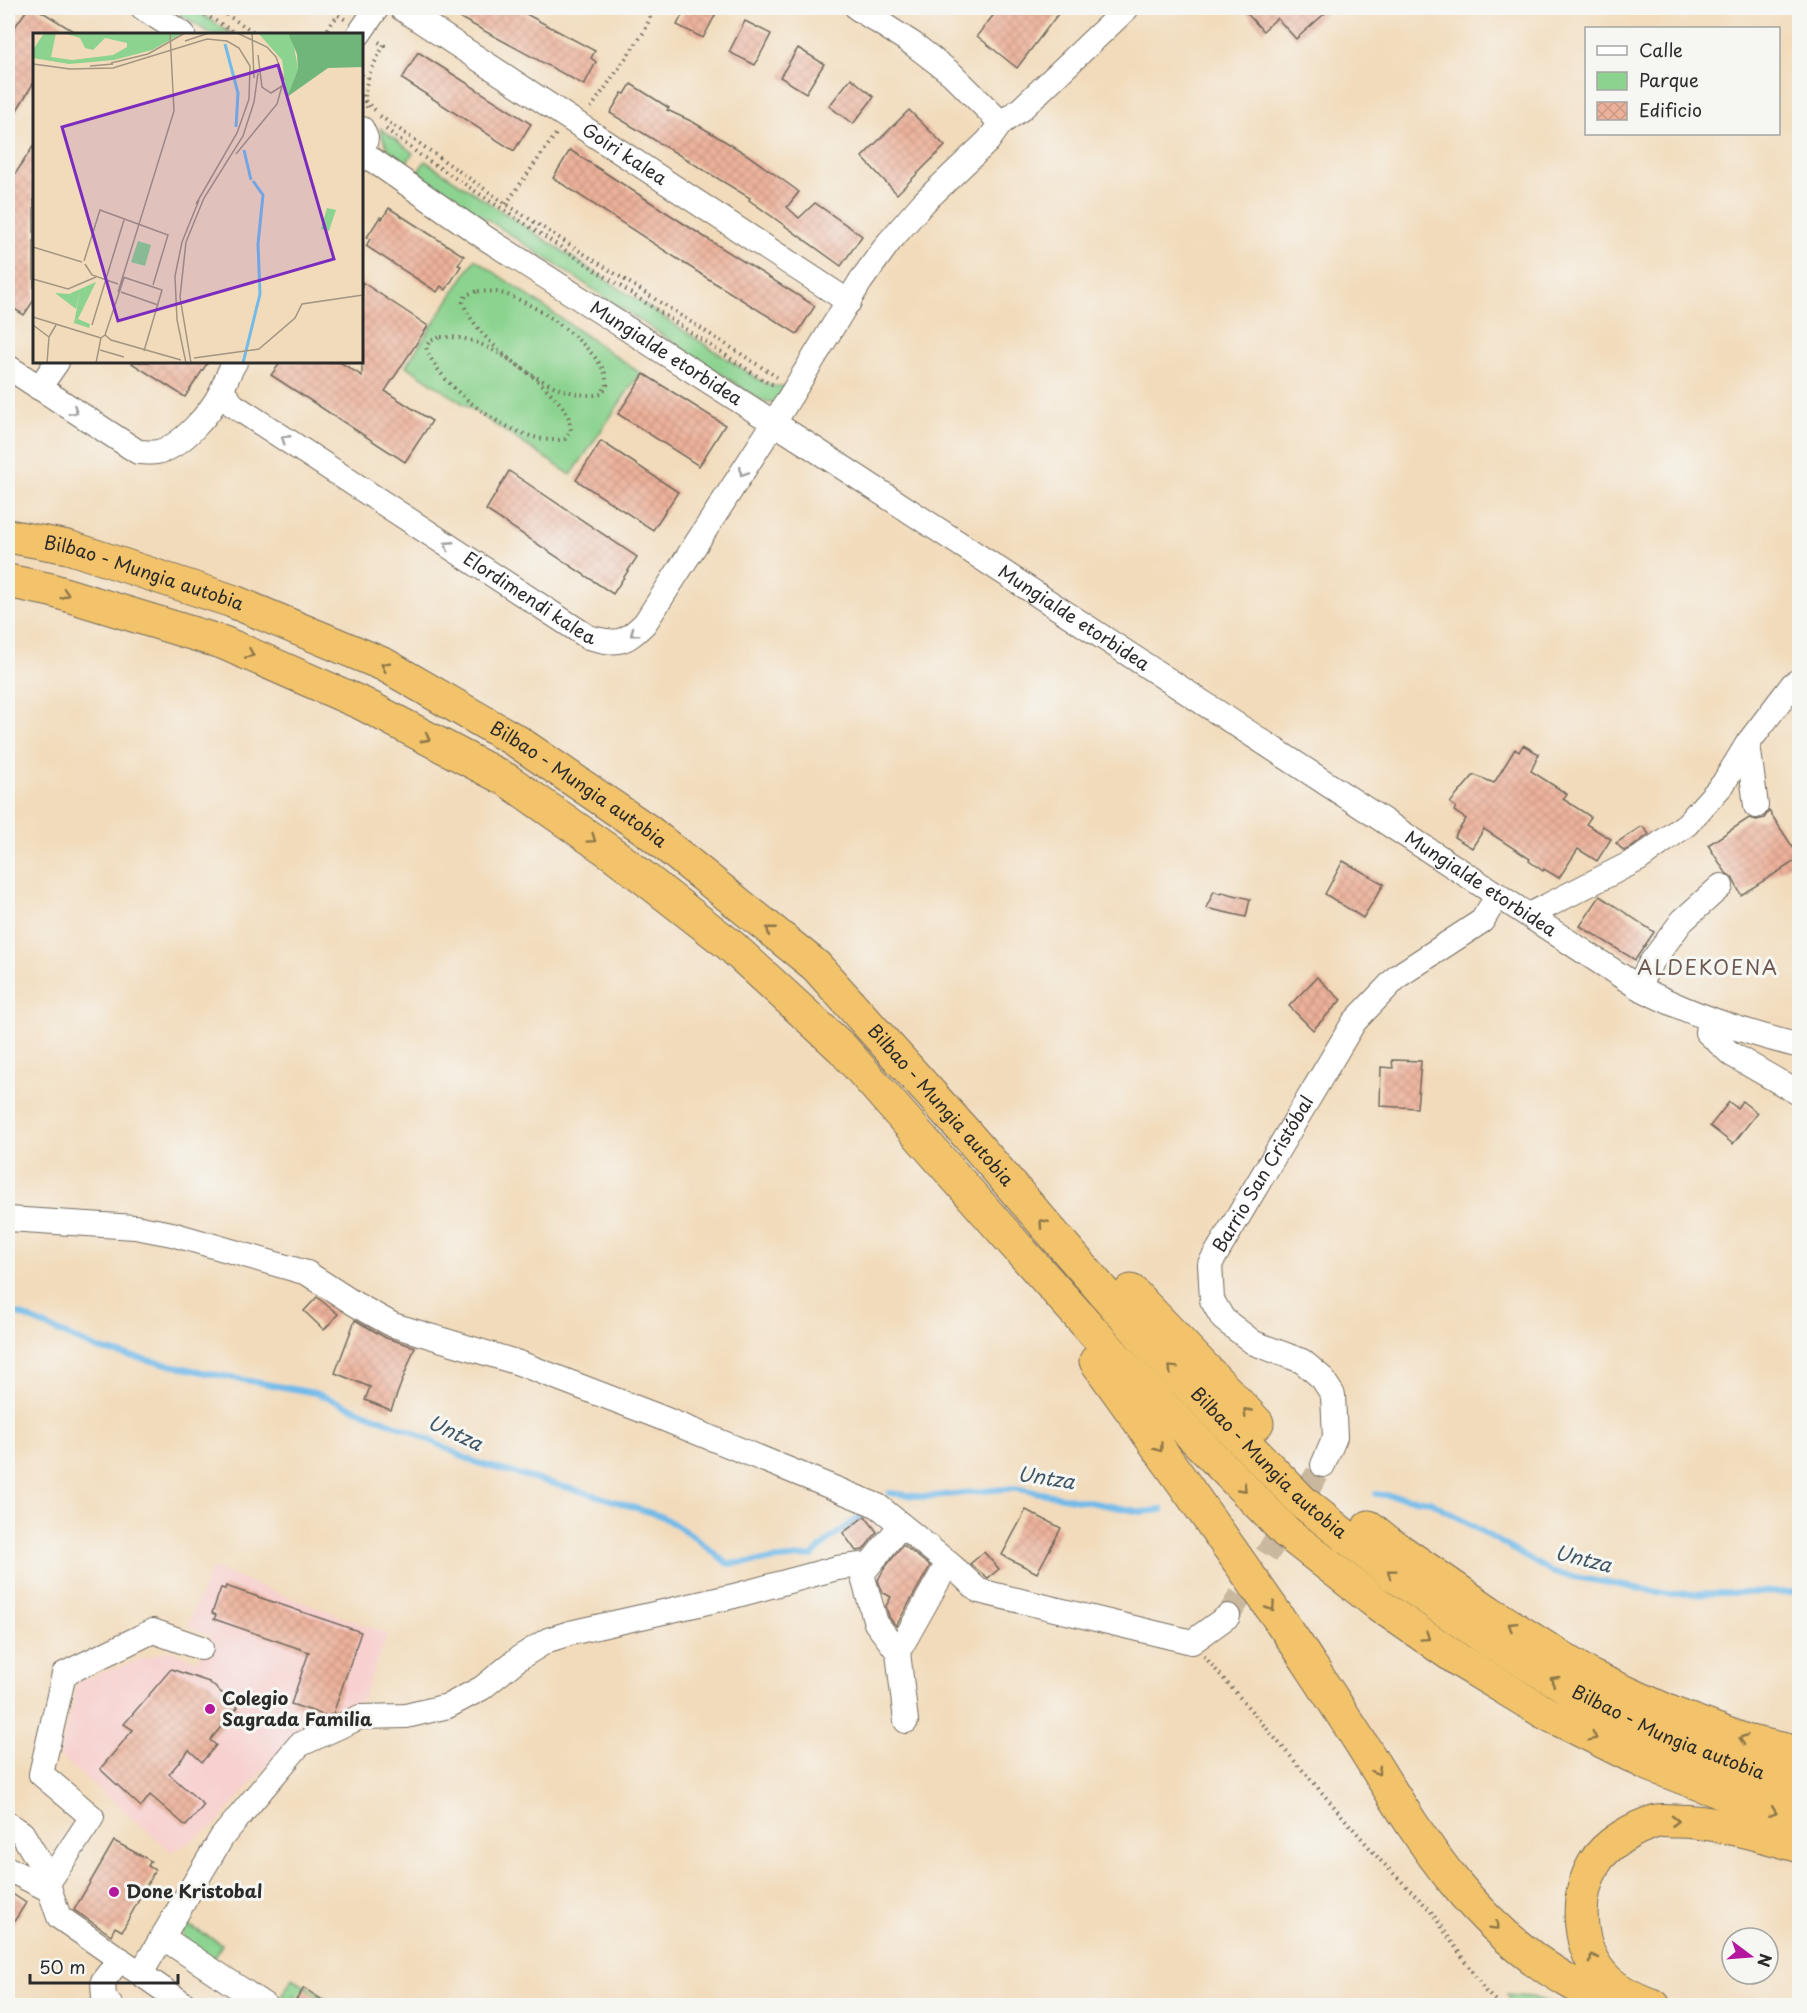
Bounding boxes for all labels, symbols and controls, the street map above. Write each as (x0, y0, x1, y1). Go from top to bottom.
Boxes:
legend (1585, 27, 1780, 135)
inset map (33, 33, 363, 363)
text: Calle (1639, 36, 1683, 63)
text: Parque (1639, 66, 1699, 93)
text: Edificio (1639, 96, 1702, 123)
street label: Goiri kalea (577, 115, 673, 191)
street label: Mungialde etorbidea (585, 293, 749, 412)
one-way arrow (67, 404, 78, 415)
one-way arrow (281, 434, 291, 446)
one-way arrow (739, 466, 750, 477)
street label: Bilbao - Mungia autobia (42, 528, 249, 617)
one-way arrow (444, 542, 455, 553)
street label: Elordimendi kalea (459, 544, 599, 650)
street label: Mungialde etorbidea (993, 557, 1156, 677)
one-way arrow (59, 587, 70, 599)
one-way arrow (629, 626, 640, 637)
one-way arrow (243, 647, 254, 659)
one-way arrow (381, 662, 392, 673)
street label: Bilbao - Mungia autobia (486, 714, 673, 853)
one-way arrow (420, 730, 431, 742)
street label: Mungialde etorbidea (1400, 823, 1563, 943)
one-way arrow (585, 832, 596, 843)
one-way arrow (766, 926, 777, 937)
district label: ALDEKOENA (1637, 952, 1779, 982)
street label: Bilbao - Mungia autobia (862, 1017, 1021, 1191)
street label: Barrio San Cristóbal (1205, 1090, 1319, 1257)
one-way arrow (1039, 1219, 1050, 1229)
one-way arrow (1168, 1365, 1179, 1375)
street label: Bilbao - Mungia autobia (1185, 1380, 1353, 1544)
water label: Untza (423, 1406, 488, 1458)
one-way arrow (1243, 1409, 1254, 1420)
one-way arrow (1152, 1441, 1163, 1452)
water label: Untza (1015, 1458, 1077, 1496)
one-way arrow (1235, 1480, 1246, 1491)
water label: Untza (1552, 1537, 1615, 1580)
one-way arrow (1387, 1569, 1398, 1580)
one-way arrow (1264, 1601, 1275, 1612)
one-way arrow (1508, 1622, 1518, 1634)
one-way arrow (1419, 1630, 1430, 1641)
one-way arrow (1550, 1675, 1560, 1687)
street label: Bilbao - Mungia autobia (1568, 1677, 1769, 1786)
place label: Colegio Sagrada Familia (222, 1684, 373, 1732)
marker: Colegio Sagrada Familia (203, 1702, 217, 1716)
one-way arrow (1587, 1729, 1598, 1741)
one-way arrow (1738, 1734, 1749, 1746)
one-way arrow (1370, 1765, 1382, 1775)
one-way arrow (1767, 1805, 1777, 1818)
one-way arrow (1671, 1815, 1680, 1827)
place label: Done Kristobal (126, 1877, 262, 1904)
marker: Done Kristobal (107, 1885, 121, 1899)
one-way arrow (1488, 1919, 1498, 1930)
north arrow (1720, 1926, 1780, 1986)
scale bar (30, 1947, 178, 1985)
text: N (1752, 1951, 1779, 1970)
text: 50 m (39, 1953, 86, 1980)
one-way arrow (1589, 1954, 1600, 1964)

